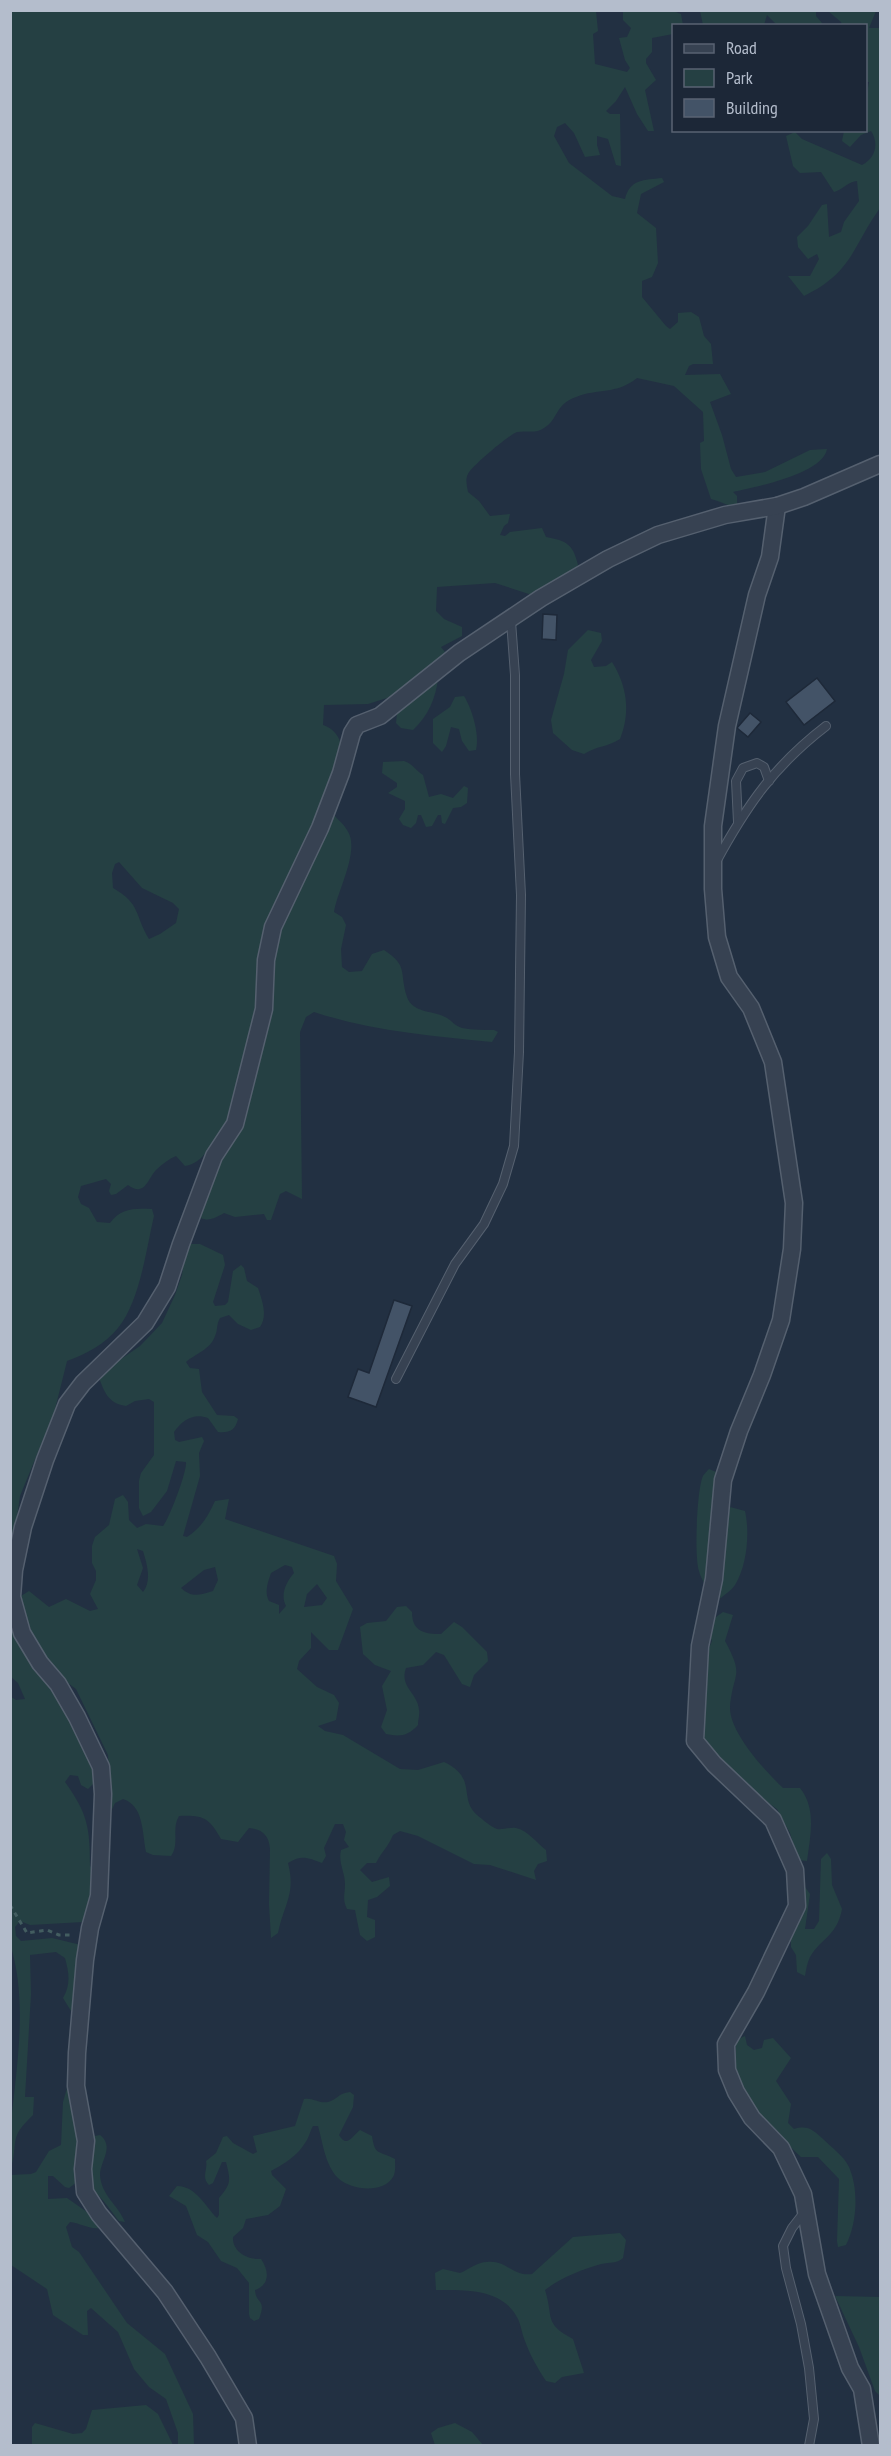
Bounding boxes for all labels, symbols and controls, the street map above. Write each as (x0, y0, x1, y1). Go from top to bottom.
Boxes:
legend (672, 24, 867, 132)
text: Road (726, 36, 757, 59)
text: Park (726, 66, 753, 89)
text: Building (726, 96, 778, 119)

